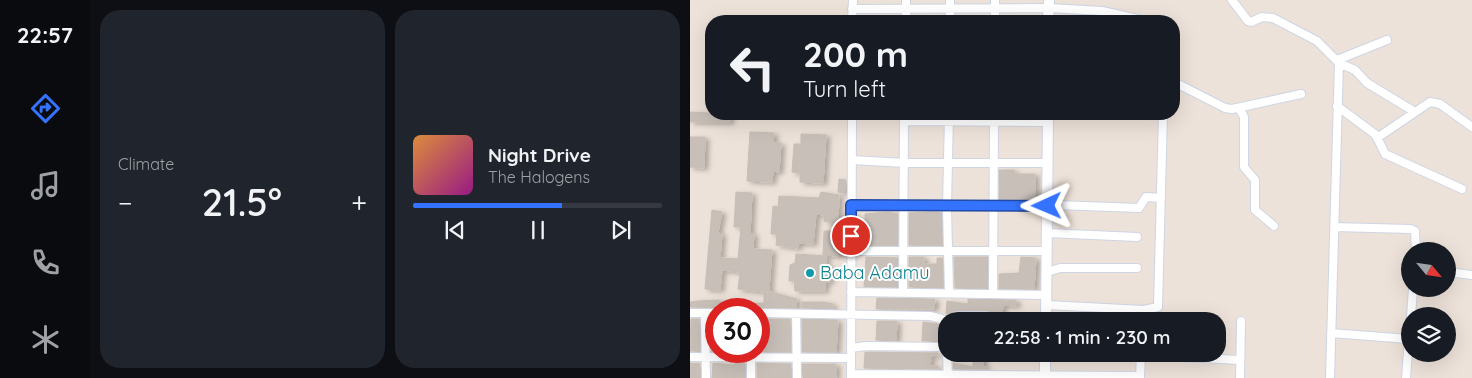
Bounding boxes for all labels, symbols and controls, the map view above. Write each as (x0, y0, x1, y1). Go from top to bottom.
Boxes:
text: 22:57 (17, 21, 73, 49)
text: 200 m (803, 32, 908, 76)
icon: left (720, 35, 785, 100)
text: Turn left (803, 75, 886, 103)
icon: directions (28, 91, 63, 126)
text: Night Drive (488, 143, 591, 167)
text: Climate (118, 154, 174, 174)
text: The Halogens (488, 167, 590, 187)
icon: music (28, 168, 63, 203)
text: 21.5° (202, 178, 282, 226)
position arrow (1020, 179, 1072, 231)
text: − (118, 185, 133, 220)
text: + (351, 185, 367, 220)
pin (830, 215, 872, 257)
icon: previous (441, 216, 469, 244)
icon: pause (524, 216, 552, 244)
icon: next (607, 216, 635, 244)
icon: arrive (837, 222, 865, 250)
north arrow (1401, 242, 1456, 298)
map controls (1401, 242, 1456, 362)
icon: phone (28, 245, 63, 280)
place label: Baba Adamu (820, 261, 929, 284)
marker: Baba Adamu (804, 267, 816, 279)
speed limit sign: 30 (705, 298, 770, 363)
button: layers (1401, 307, 1456, 362)
icon: climate (28, 322, 63, 357)
text: 22:58 · 1 min · 230 m (993, 325, 1171, 349)

